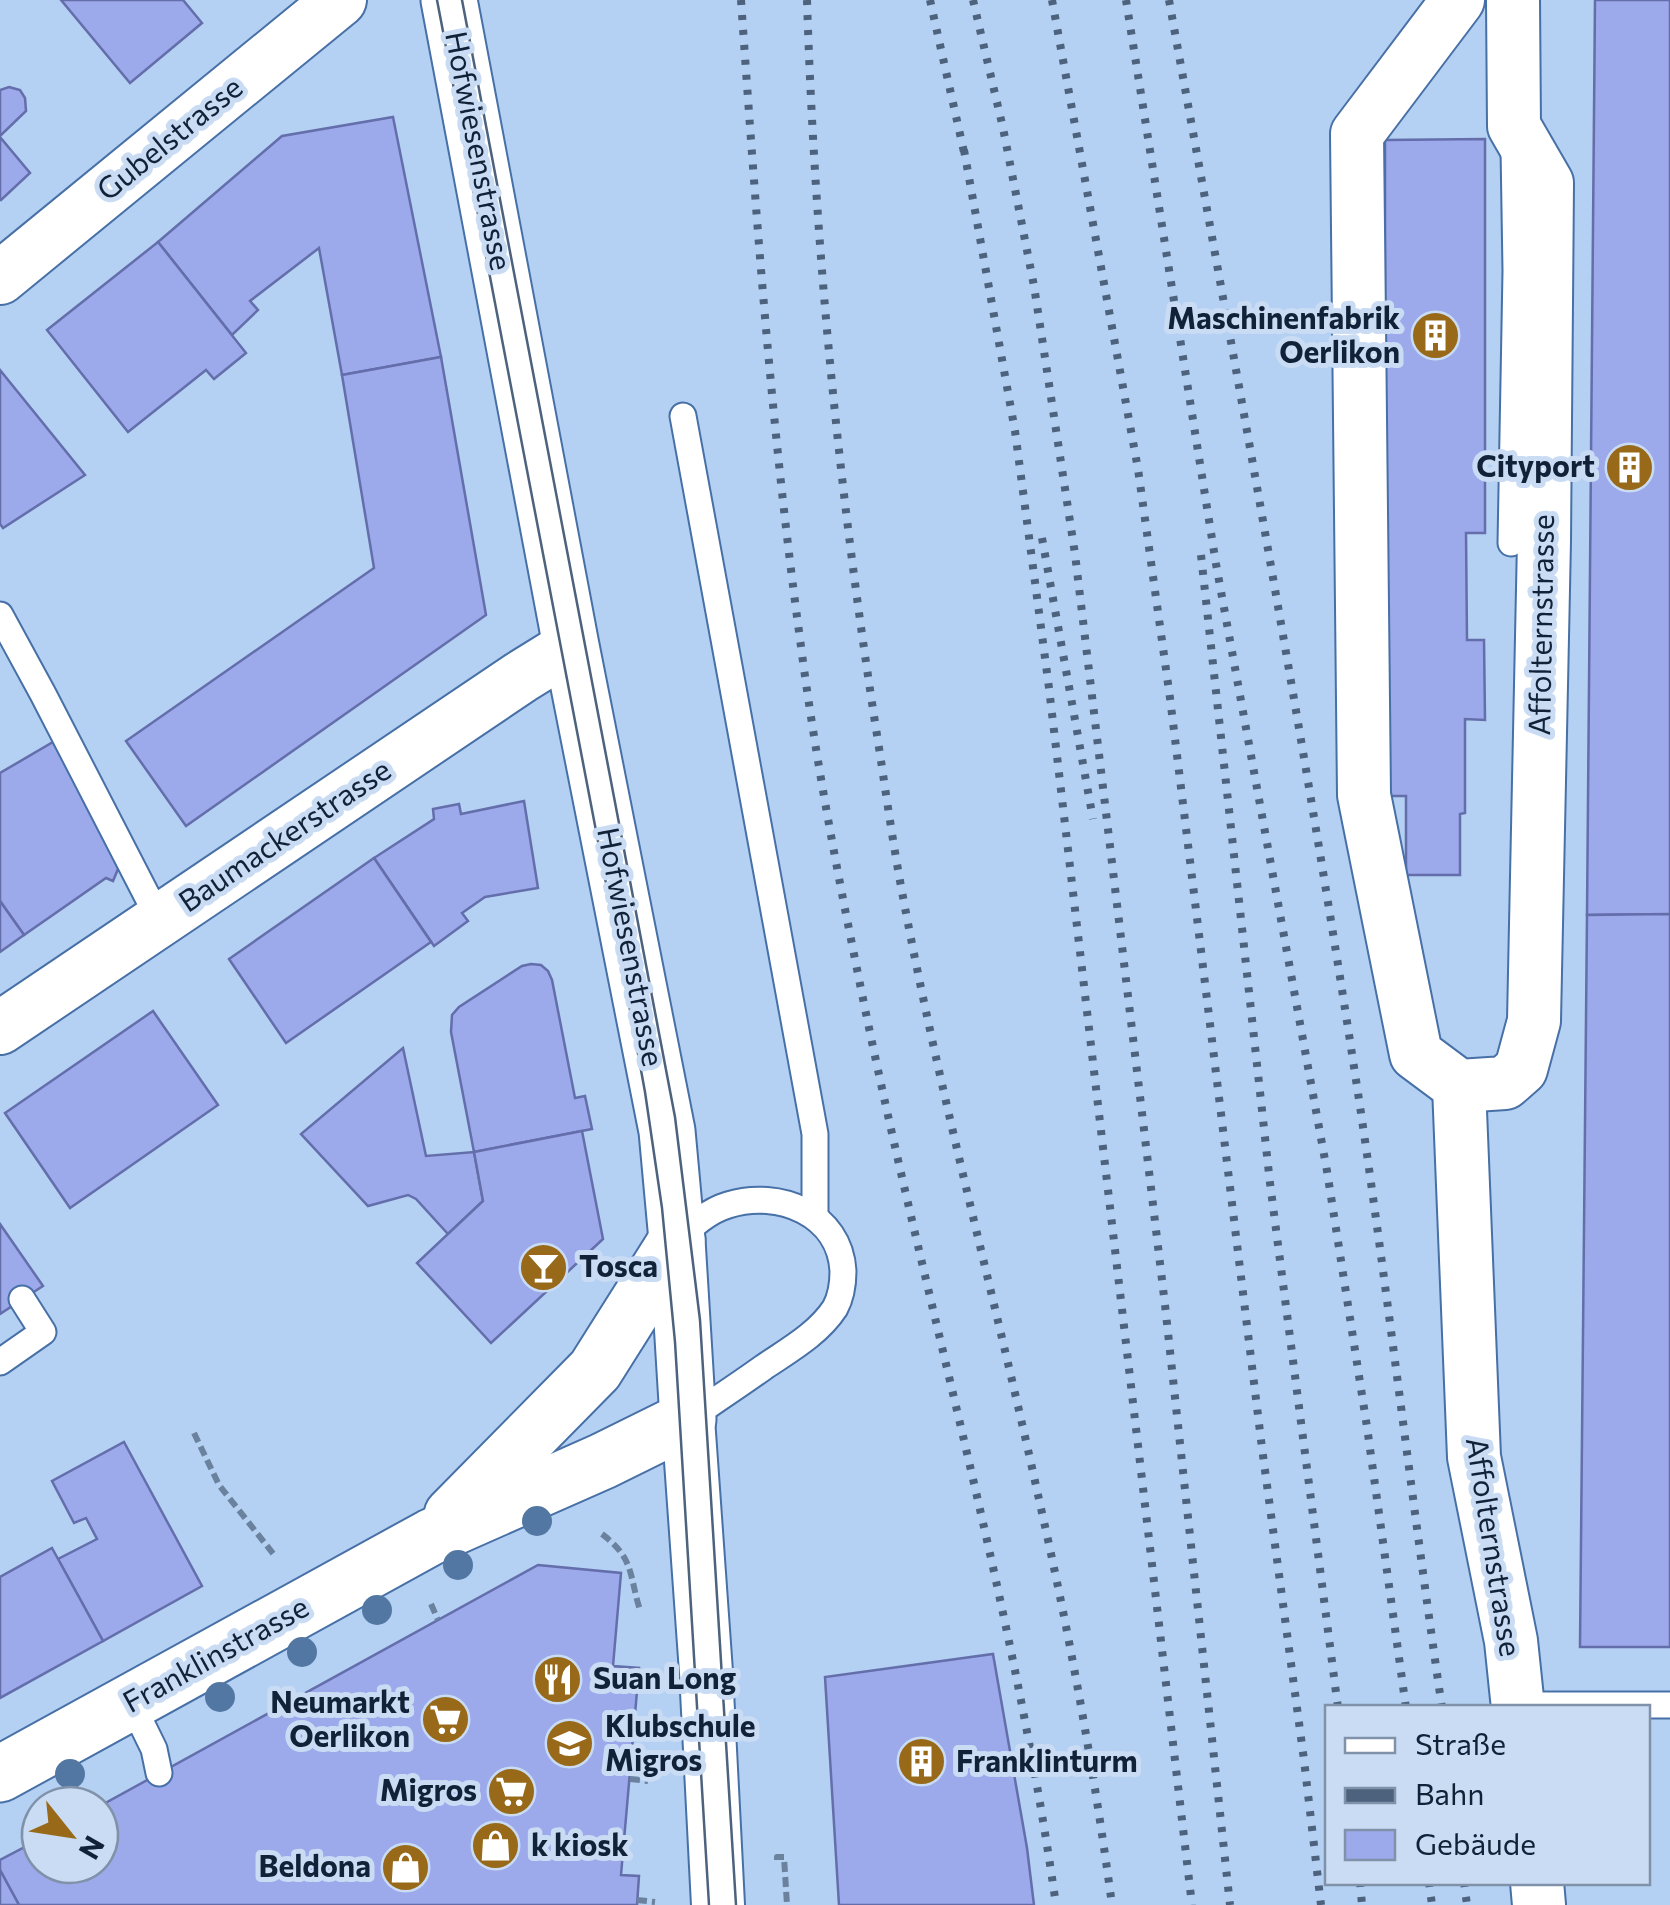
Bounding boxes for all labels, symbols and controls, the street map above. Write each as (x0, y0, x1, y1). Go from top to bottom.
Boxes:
street label: Hofwiesenstrasse (439, 28, 522, 273)
street label: Gubelstrasse (88, 67, 249, 207)
place label: Maschinenfabrik Oerlikon (1167, 298, 1400, 369)
building icon: Maschinenfabrik Oerlikon (1409, 310, 1461, 362)
building icon: Cityport (1604, 441, 1656, 493)
place label: Cityport (1476, 446, 1595, 483)
street label: Affolternstrasse (1519, 514, 1560, 736)
street label: Baumackerstrasse (171, 749, 397, 919)
street label: Hofwiesenstrasse (591, 824, 674, 1069)
bar icon: Tosca (518, 1241, 570, 1293)
place label: Tosca (579, 1246, 658, 1283)
street label: Affolternstrasse (1460, 1434, 1531, 1659)
street label: Franklinstrasse (116, 1587, 314, 1719)
restaurant icon: Suan Long (532, 1653, 584, 1705)
place label: Suan Long (593, 1658, 736, 1695)
place label: Neumarkt Oerlikon (270, 1682, 410, 1753)
supermarket icon: Neumarkt Oerlikon (419, 1694, 471, 1746)
legend (1325, 1705, 1650, 1885)
place label: Klubschule Migros (605, 1706, 756, 1777)
school or university icon: Klubschule Migros (544, 1718, 596, 1770)
text: Straße (1415, 1724, 1506, 1761)
building icon: Franklinturm (895, 1736, 947, 1788)
place label: Franklinturm (956, 1741, 1138, 1778)
supermarket icon: Migros (486, 1765, 538, 1817)
place label: Migros (380, 1770, 477, 1807)
text: Bahn (1415, 1774, 1484, 1811)
north arrow (20, 1785, 120, 1885)
shop icon: k kiosk (470, 1820, 522, 1872)
text: Gebäude (1415, 1824, 1536, 1861)
place label: k kiosk (531, 1825, 628, 1862)
text: N (73, 1830, 112, 1866)
shop icon: Beldona (380, 1841, 432, 1893)
place label: Beldona (259, 1846, 371, 1883)

